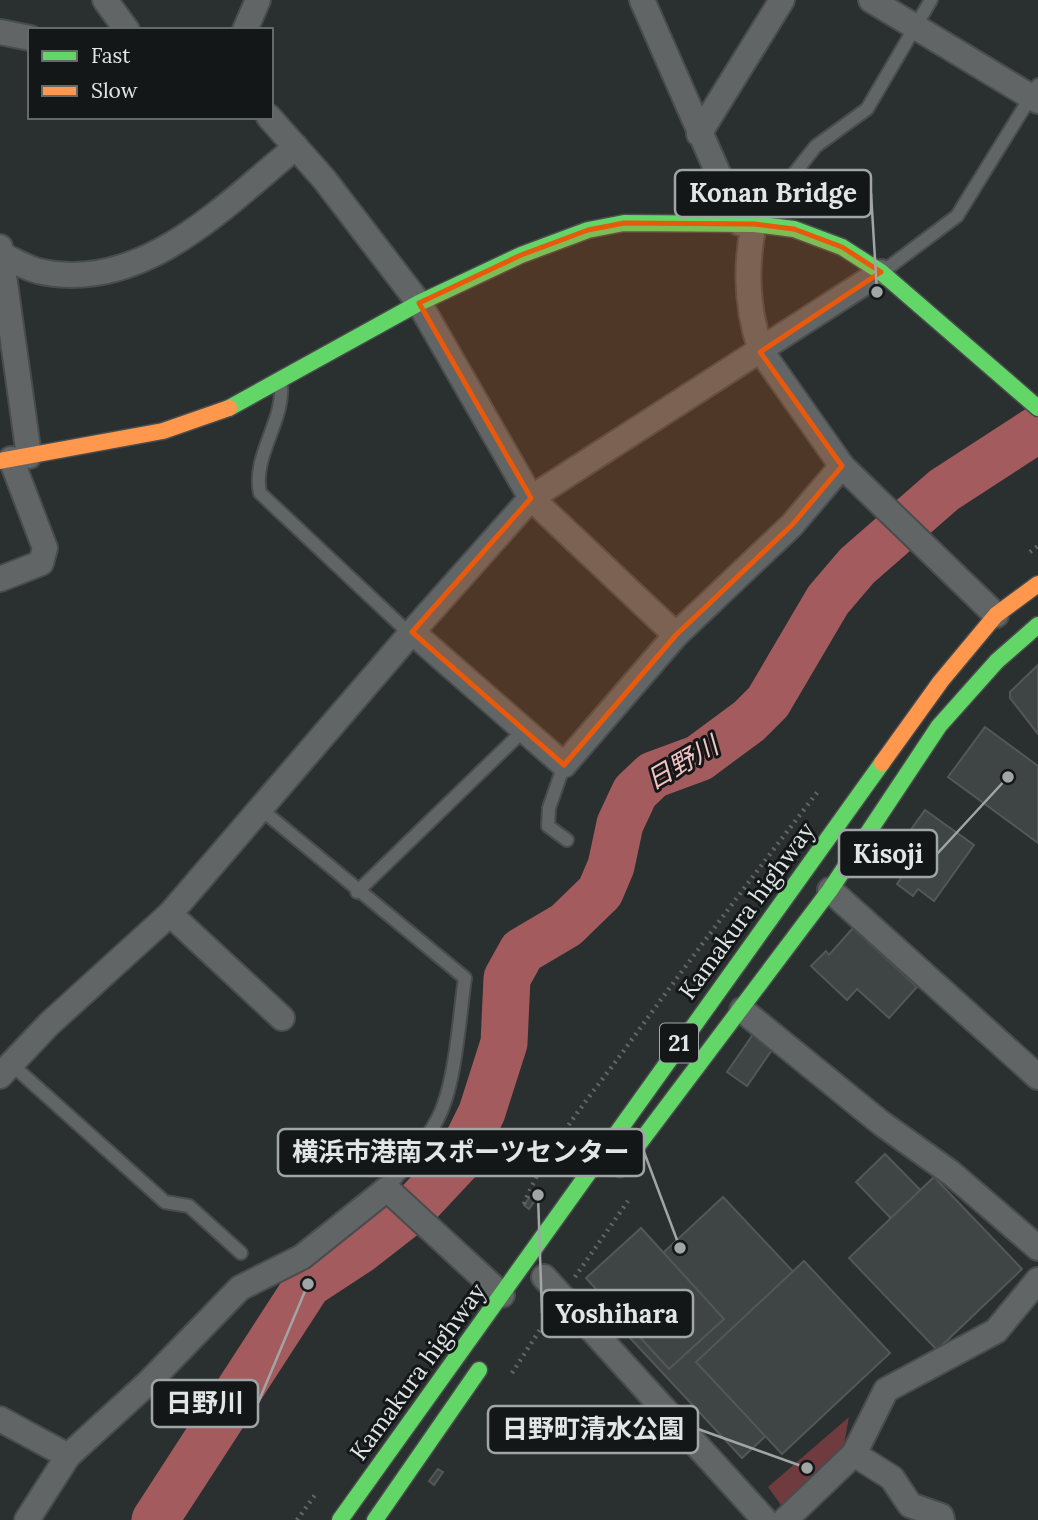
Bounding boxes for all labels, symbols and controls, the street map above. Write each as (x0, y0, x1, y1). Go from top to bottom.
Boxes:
legend (28, 28, 273, 119)
text: Fast (91, 42, 131, 69)
text: Slow (91, 77, 138, 104)
callout: Konan Bridge (675, 170, 871, 217)
text: Konan Bridge (689, 176, 857, 209)
water label: 日野川 (640, 727, 726, 796)
street label: Kamakura highway (672, 816, 822, 1005)
callout: Kisoji (839, 830, 937, 877)
text: Kisoji (853, 837, 923, 870)
road number: 21 (660, 1024, 698, 1062)
callout: 横浜市港南スポーツセンター (278, 1129, 644, 1176)
text: 横浜市港南スポーツセンター (292, 1135, 630, 1168)
street label: Kamakura highway (343, 1277, 493, 1466)
callout: Yoshihara (542, 1290, 693, 1337)
text: Yoshihara (556, 1297, 679, 1330)
callout: 日野川 (152, 1380, 258, 1427)
text: 日野川 (166, 1386, 244, 1419)
callout: 日野町清水公園 (488, 1406, 698, 1453)
text: 日野町清水公園 (502, 1412, 684, 1445)

